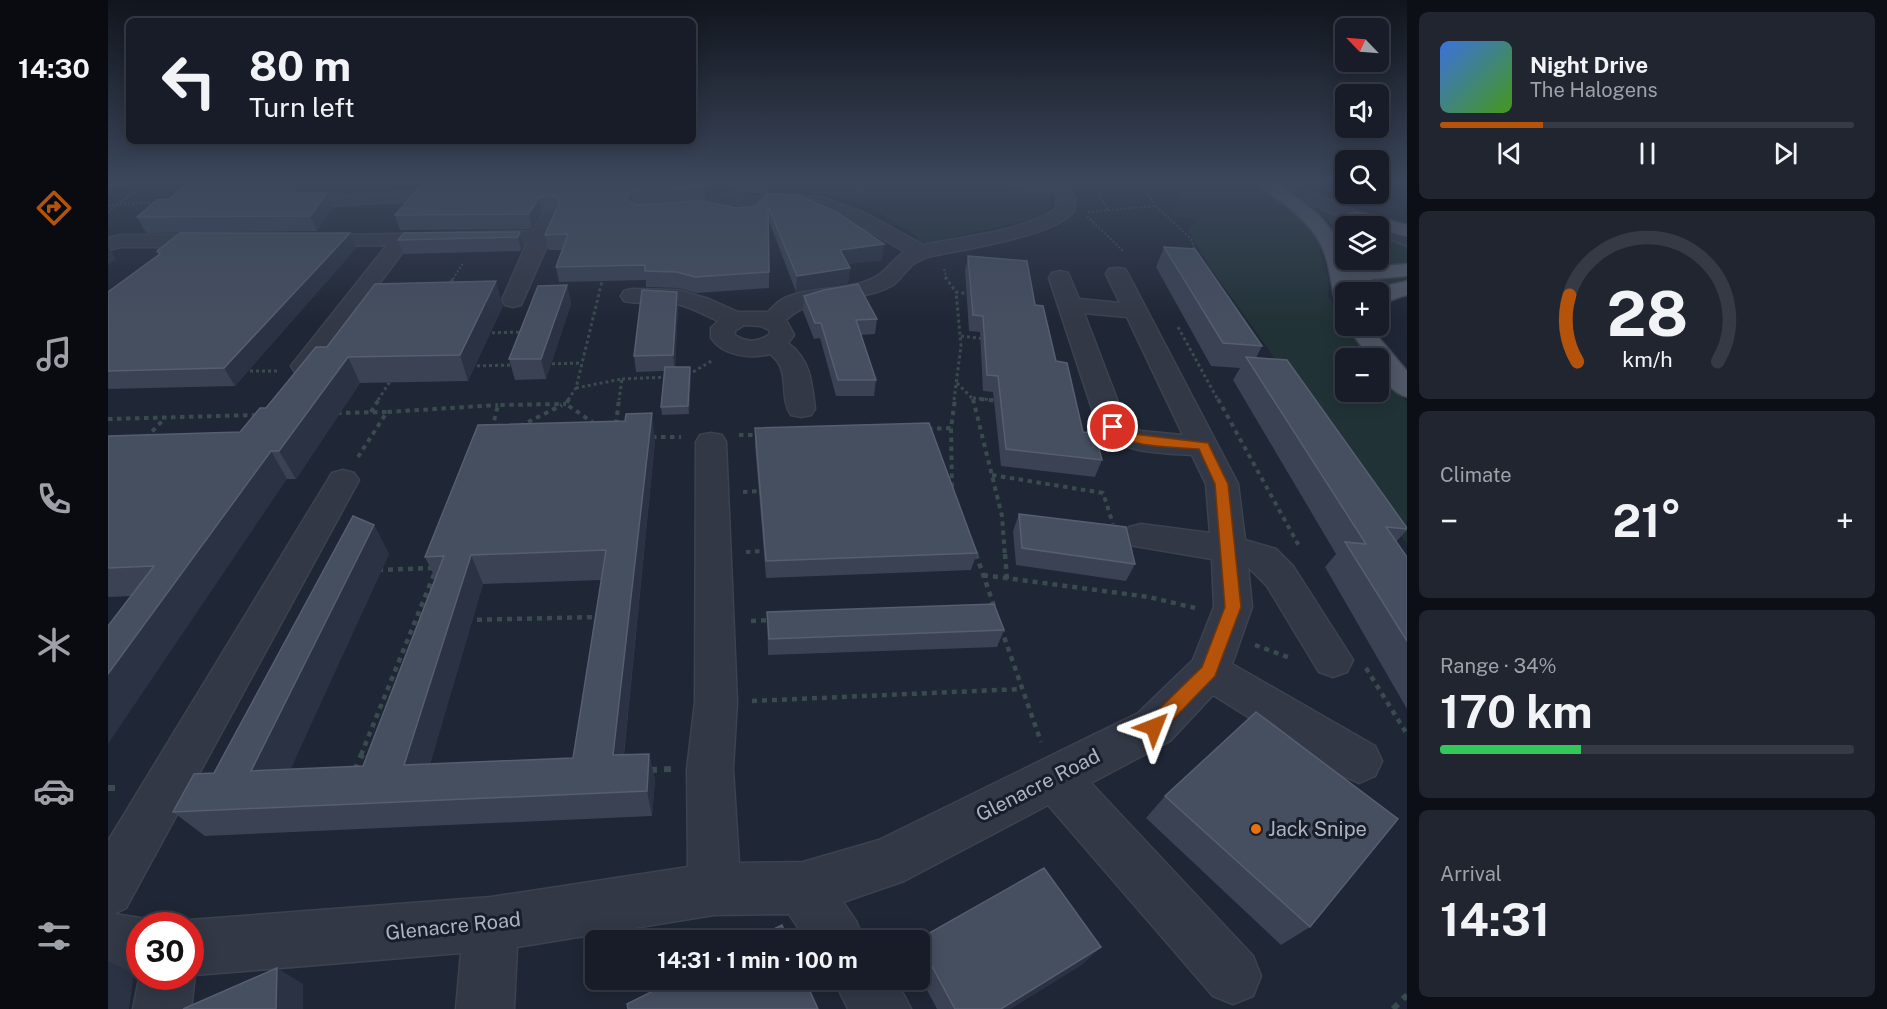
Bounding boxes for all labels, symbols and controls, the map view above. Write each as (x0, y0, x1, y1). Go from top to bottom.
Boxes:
north arrow (1335, 18, 1389, 72)
map controls (1335, 18, 1389, 402)
text: 80 m (249, 41, 351, 90)
icon: left (150, 42, 228, 120)
text: 14:30 (18, 52, 90, 84)
text: Night Drive (1530, 52, 1648, 78)
text: The Halogens (1530, 78, 1658, 102)
button: sound (1335, 84, 1389, 138)
text: Turn left (249, 91, 355, 123)
icon: previous (1493, 137, 1526, 170)
icon: pause (1631, 137, 1664, 170)
icon: next (1769, 137, 1802, 170)
button: search (1335, 150, 1389, 204)
icon: directions (33, 187, 75, 229)
button: layers (1335, 216, 1389, 270)
text: 28 (1606, 277, 1688, 350)
button: + (1335, 282, 1389, 336)
icon: music (33, 333, 75, 375)
button: − (1335, 348, 1389, 402)
text: km/h (1622, 348, 1672, 373)
pin (1087, 401, 1138, 452)
icon: arrive (1096, 410, 1129, 443)
text: Climate (1440, 463, 1512, 487)
icon: phone (33, 478, 75, 520)
text: 21° (1612, 494, 1682, 547)
text: − (1440, 502, 1458, 540)
text: + (1836, 502, 1854, 540)
icon: climate (33, 624, 75, 666)
text: Range · 34% (1440, 654, 1557, 678)
text: 170 km (1440, 685, 1593, 738)
position arrow (1122, 695, 1186, 759)
street label: Glenacre Road (972, 743, 1104, 827)
icon: car (33, 770, 75, 812)
place label: Jack Snipe (1268, 817, 1367, 841)
marker: Jack Snipe (1249, 822, 1263, 836)
text: Arrival (1440, 862, 1502, 886)
text: 14:31 (1440, 893, 1550, 946)
street label: Glenacre Road (384, 907, 522, 945)
speed limit sign: 30 (126, 912, 204, 990)
icon: filters (33, 915, 75, 957)
text: 14:31 · 1 min · 100 m (657, 947, 858, 973)

